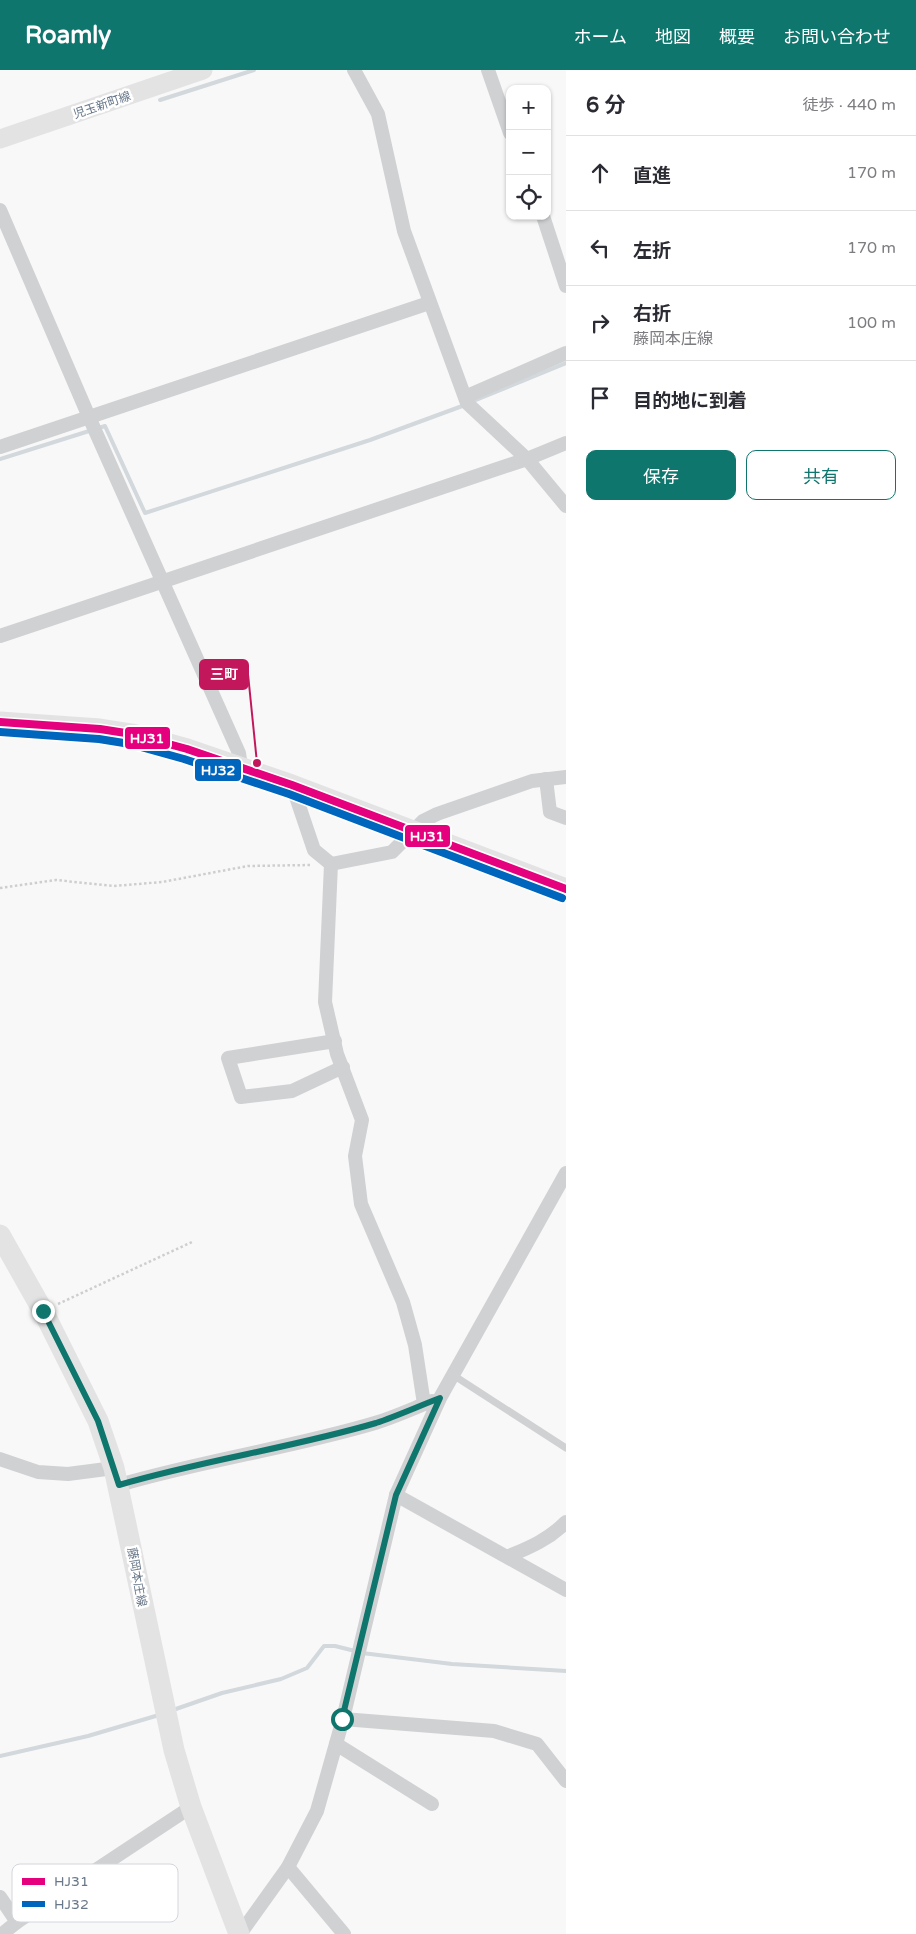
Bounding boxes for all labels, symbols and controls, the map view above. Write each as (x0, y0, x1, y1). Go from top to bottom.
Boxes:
text: Roamly (25, 21, 111, 50)
text: ホーム (574, 26, 627, 48)
text: 地図 (655, 26, 691, 48)
text: 概要 (719, 26, 755, 48)
text: お問い合わせ (783, 26, 891, 48)
map controls (506, 85, 551, 220)
button: + (506, 85, 551, 130)
street label: 児玉新町線 (71, 89, 133, 121)
text: 6 分 (586, 93, 626, 118)
text: 徒歩 · 440 m (803, 95, 896, 115)
button: − (506, 130, 551, 175)
icon: ahead (586, 159, 614, 187)
text: 170 m (847, 163, 896, 183)
text: 直進 (633, 165, 671, 187)
button: locate (506, 175, 551, 220)
icon: left (586, 234, 614, 262)
text: 170 m (847, 238, 896, 258)
text: 左折 (633, 240, 671, 262)
text: 右折 (633, 303, 671, 325)
icon: right (586, 309, 614, 337)
text: 100 m (847, 313, 896, 333)
text: 藤岡本庄線 (633, 329, 713, 349)
icon: arrive (586, 384, 614, 412)
text: 目的地に到着 (633, 390, 747, 412)
button: 保存 (586, 450, 736, 500)
button: 共有 (746, 450, 896, 500)
callout: 三町 (200, 660, 248, 689)
text: 三町 (210, 666, 238, 683)
line badge: HJ31 (124, 726, 171, 750)
text: HJ31 (130, 730, 164, 747)
line badge: HJ32 (194, 758, 242, 782)
text: HJ32 (201, 762, 236, 779)
line badge: HJ31 (404, 824, 451, 848)
text: HJ31 (410, 828, 444, 845)
route end (32, 1300, 55, 1323)
street label: 藤岡本庄線 (125, 1546, 149, 1608)
route start (331, 1708, 354, 1731)
legend (12, 1864, 178, 1922)
text: HJ31 (54, 1873, 89, 1890)
text: HJ32 (54, 1896, 89, 1913)

